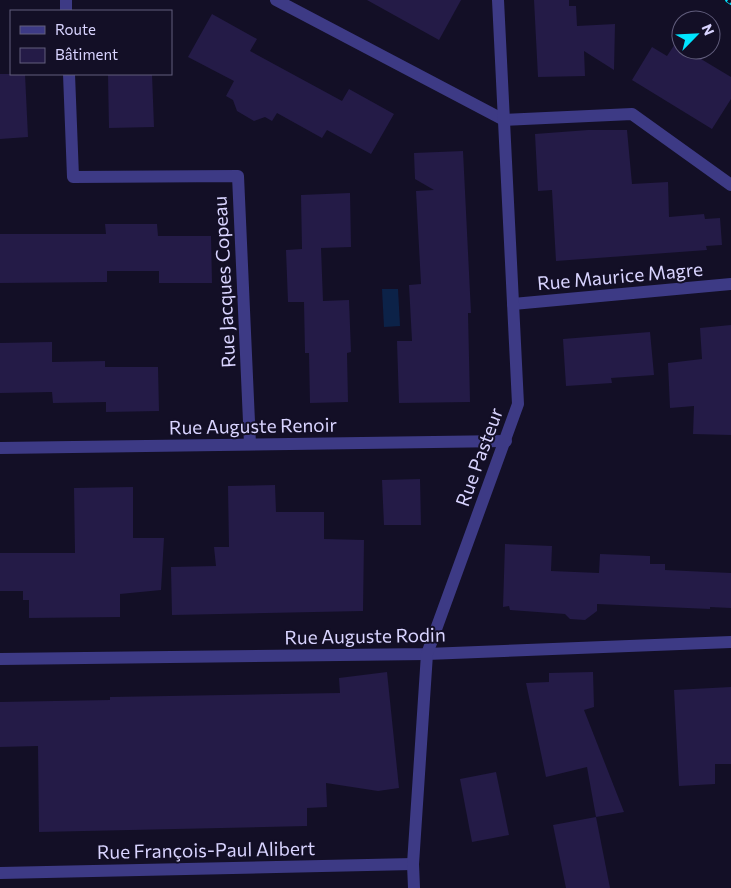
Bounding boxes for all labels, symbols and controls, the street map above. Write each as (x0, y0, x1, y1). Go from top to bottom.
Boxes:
legend (10, 10, 172, 75)
north arrow (671, 10, 721, 60)
text: Route (55, 20, 96, 38)
text: N (698, 21, 718, 38)
text: Bâtiment (55, 45, 118, 63)
street label: Rue Jacques Copeau (208, 196, 239, 368)
street label: Rue Maurice Magre (536, 257, 704, 294)
street label: Rue Pasteur (450, 404, 507, 509)
street label: Rue Auguste Renoir (169, 413, 338, 438)
street label: Rue Auguste Rodin (284, 623, 446, 648)
street label: Rue François-Paul Alibert (97, 836, 316, 863)

